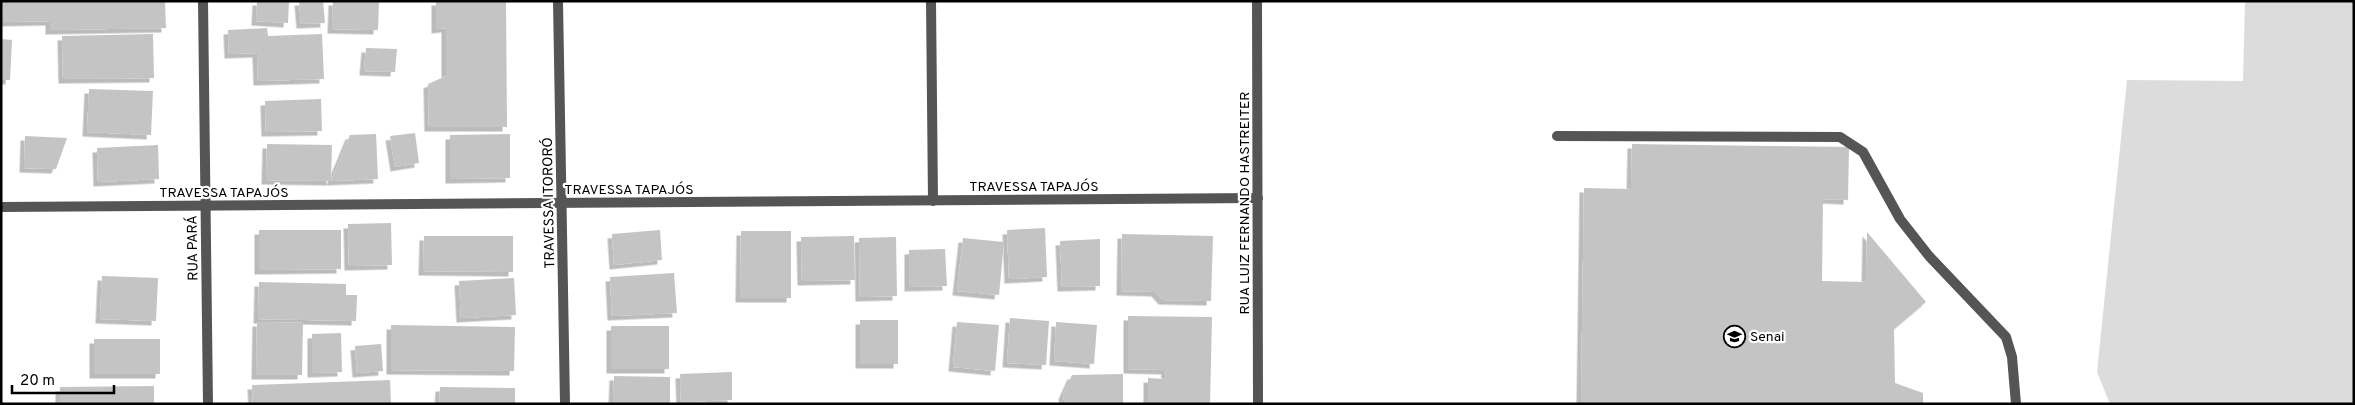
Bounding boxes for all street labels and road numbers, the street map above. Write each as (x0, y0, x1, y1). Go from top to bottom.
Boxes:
street label: RUA LUIZ FERNANDO HASTREITER (1237, 91, 1254, 315)
street label: TRAVESSA ITORORÓ (539, 137, 559, 269)
street label: TRAVESSA TAPAJÓS (969, 178, 1099, 196)
street label: TRAVESSA TAPAJÓS (564, 181, 694, 199)
street label: TRAVESSA TAPAJÓS (159, 184, 289, 202)
street label: RUA PARÁ (183, 215, 203, 281)

